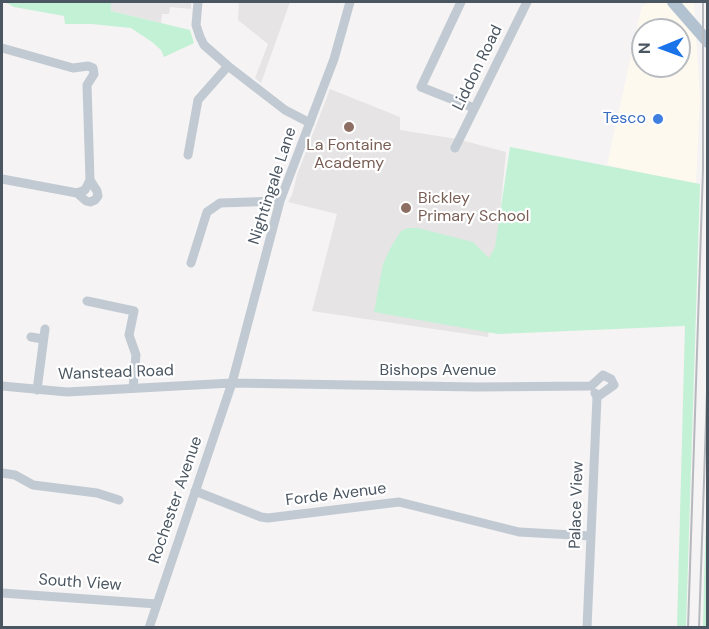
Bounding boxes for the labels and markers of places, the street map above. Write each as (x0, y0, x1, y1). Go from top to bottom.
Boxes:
place label: Tesco (603, 109, 646, 129)
marker: Tesco (651, 112, 665, 126)
marker: La Fontaine Academy (342, 120, 356, 134)
place label: La Fontaine Academy (306, 136, 392, 174)
place label: Bickley Primary School (418, 189, 529, 227)
marker: Bickley Primary School (399, 201, 413, 215)

